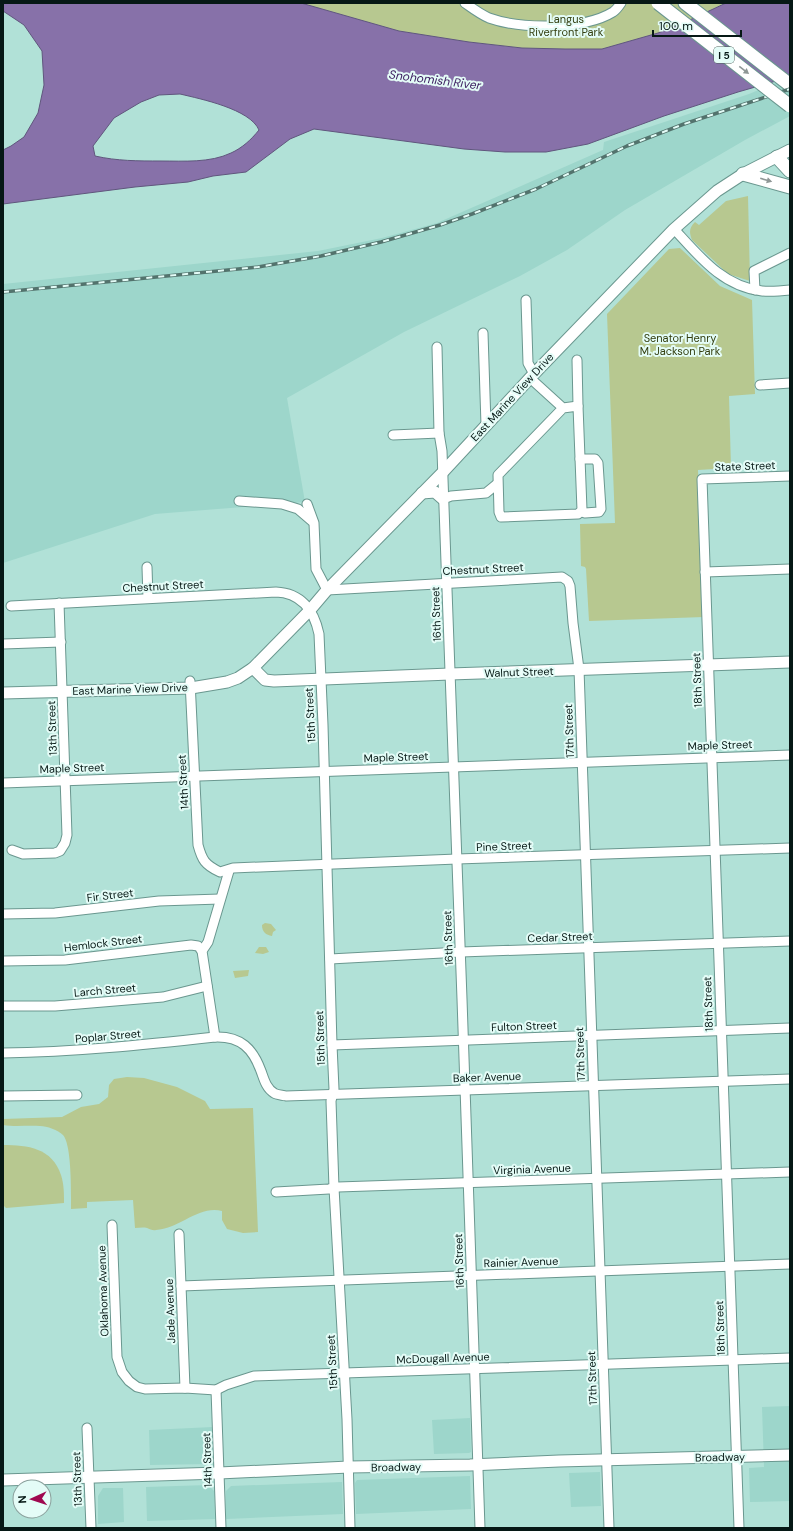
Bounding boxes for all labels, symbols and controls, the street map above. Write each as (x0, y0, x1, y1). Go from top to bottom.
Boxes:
park label: Langus Riverfront Park (529, 12, 604, 39)
scale bar (653, 12, 741, 38)
text: 100 m (659, 18, 693, 34)
road number: I 5 (714, 47, 734, 63)
water label: Snohomish River (388, 66, 482, 94)
one-way arrow (739, 66, 750, 75)
one-way arrow (760, 178, 773, 184)
park label: Senator Henry M. Jackson Park (640, 331, 721, 358)
street label: East Marine View Drive (467, 350, 557, 444)
street label: State Street (714, 458, 776, 474)
street label: Chestnut Street (442, 560, 524, 578)
street label: Chestnut Street (122, 577, 204, 595)
street label: 16th Street (428, 586, 444, 642)
street label: 18th Street (689, 652, 705, 708)
street label: Walnut Street (484, 664, 554, 680)
street label: East Marine View Drive (72, 680, 188, 698)
street label: 15th Street (302, 687, 318, 743)
street label: 13th Street (44, 700, 60, 756)
street label: 17th Street (561, 704, 577, 758)
street label: Maple Street (687, 737, 753, 753)
street label: Maple Street (363, 749, 429, 765)
street label: 14th Street (175, 754, 191, 810)
street label: Maple Street (39, 760, 105, 776)
street label: Pine Street (476, 838, 532, 854)
street label: Fir Street (86, 885, 134, 905)
street label: 16th Street (440, 910, 456, 966)
street label: Cedar Street (527, 929, 593, 945)
street label: Hemlock Street (63, 931, 143, 955)
street label: 18th Street (700, 976, 716, 1032)
street label: Larch Street (73, 980, 137, 1000)
street label: 15th Street (312, 1010, 328, 1066)
street label: Fulton Street (491, 1018, 557, 1034)
street label: Poplar Street (74, 1026, 142, 1046)
street label: 17th Street (572, 1027, 588, 1081)
street label: Baker Avenue (453, 1069, 521, 1085)
street label: Virginia Avenue (493, 1161, 571, 1177)
street label: 16th Street (451, 1233, 467, 1289)
street label: Oklahoma Avenue (94, 1245, 112, 1337)
street label: Rainier Avenue (483, 1254, 559, 1270)
street label: Jade Avenue (162, 1278, 178, 1344)
street label: 18th Street (712, 1300, 728, 1356)
street label: 15th Street (324, 1334, 340, 1390)
street label: McDougall Avenue (396, 1349, 490, 1367)
street label: 17th Street (584, 1351, 600, 1405)
street label: 14th Street (199, 1432, 215, 1488)
street label: Broadway (695, 1450, 745, 1464)
street label: 13th Street (69, 1451, 85, 1507)
street label: Broadway (371, 1460, 421, 1474)
north arrow (12, 1479, 52, 1519)
text: N (15, 1495, 29, 1504)

